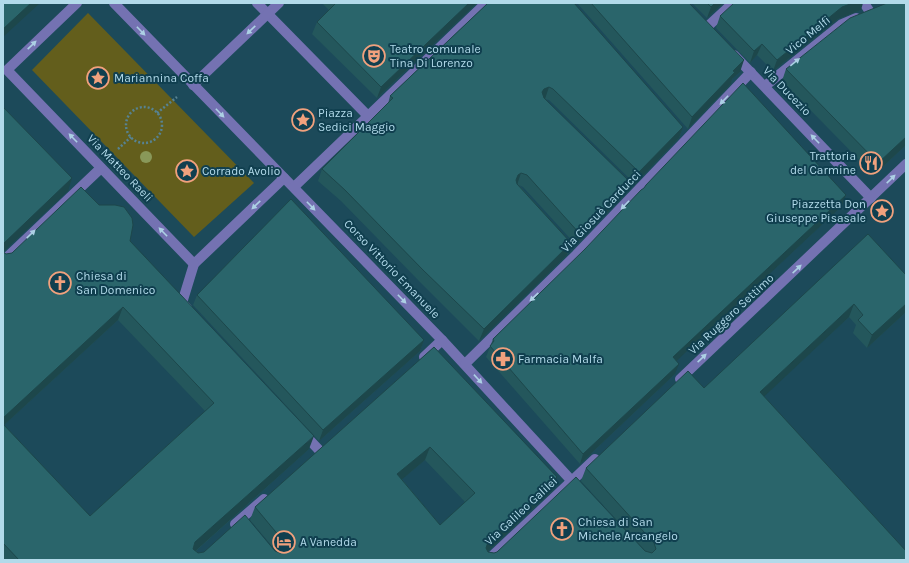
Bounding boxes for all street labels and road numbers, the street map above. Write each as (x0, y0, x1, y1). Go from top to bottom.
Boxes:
street label: Vico Melfi (783, 13, 833, 57)
street label: Via Ducezio (760, 63, 814, 119)
street label: Via Matteo Raeli (84, 131, 156, 205)
street label: Via Giosuè Carducci (558, 167, 644, 255)
street label: Corso Vittorio Emanuele (341, 217, 443, 321)
street label: Via Ruggero Settimo (685, 271, 777, 357)
street label: Via Galileo Galilei (482, 474, 560, 548)

